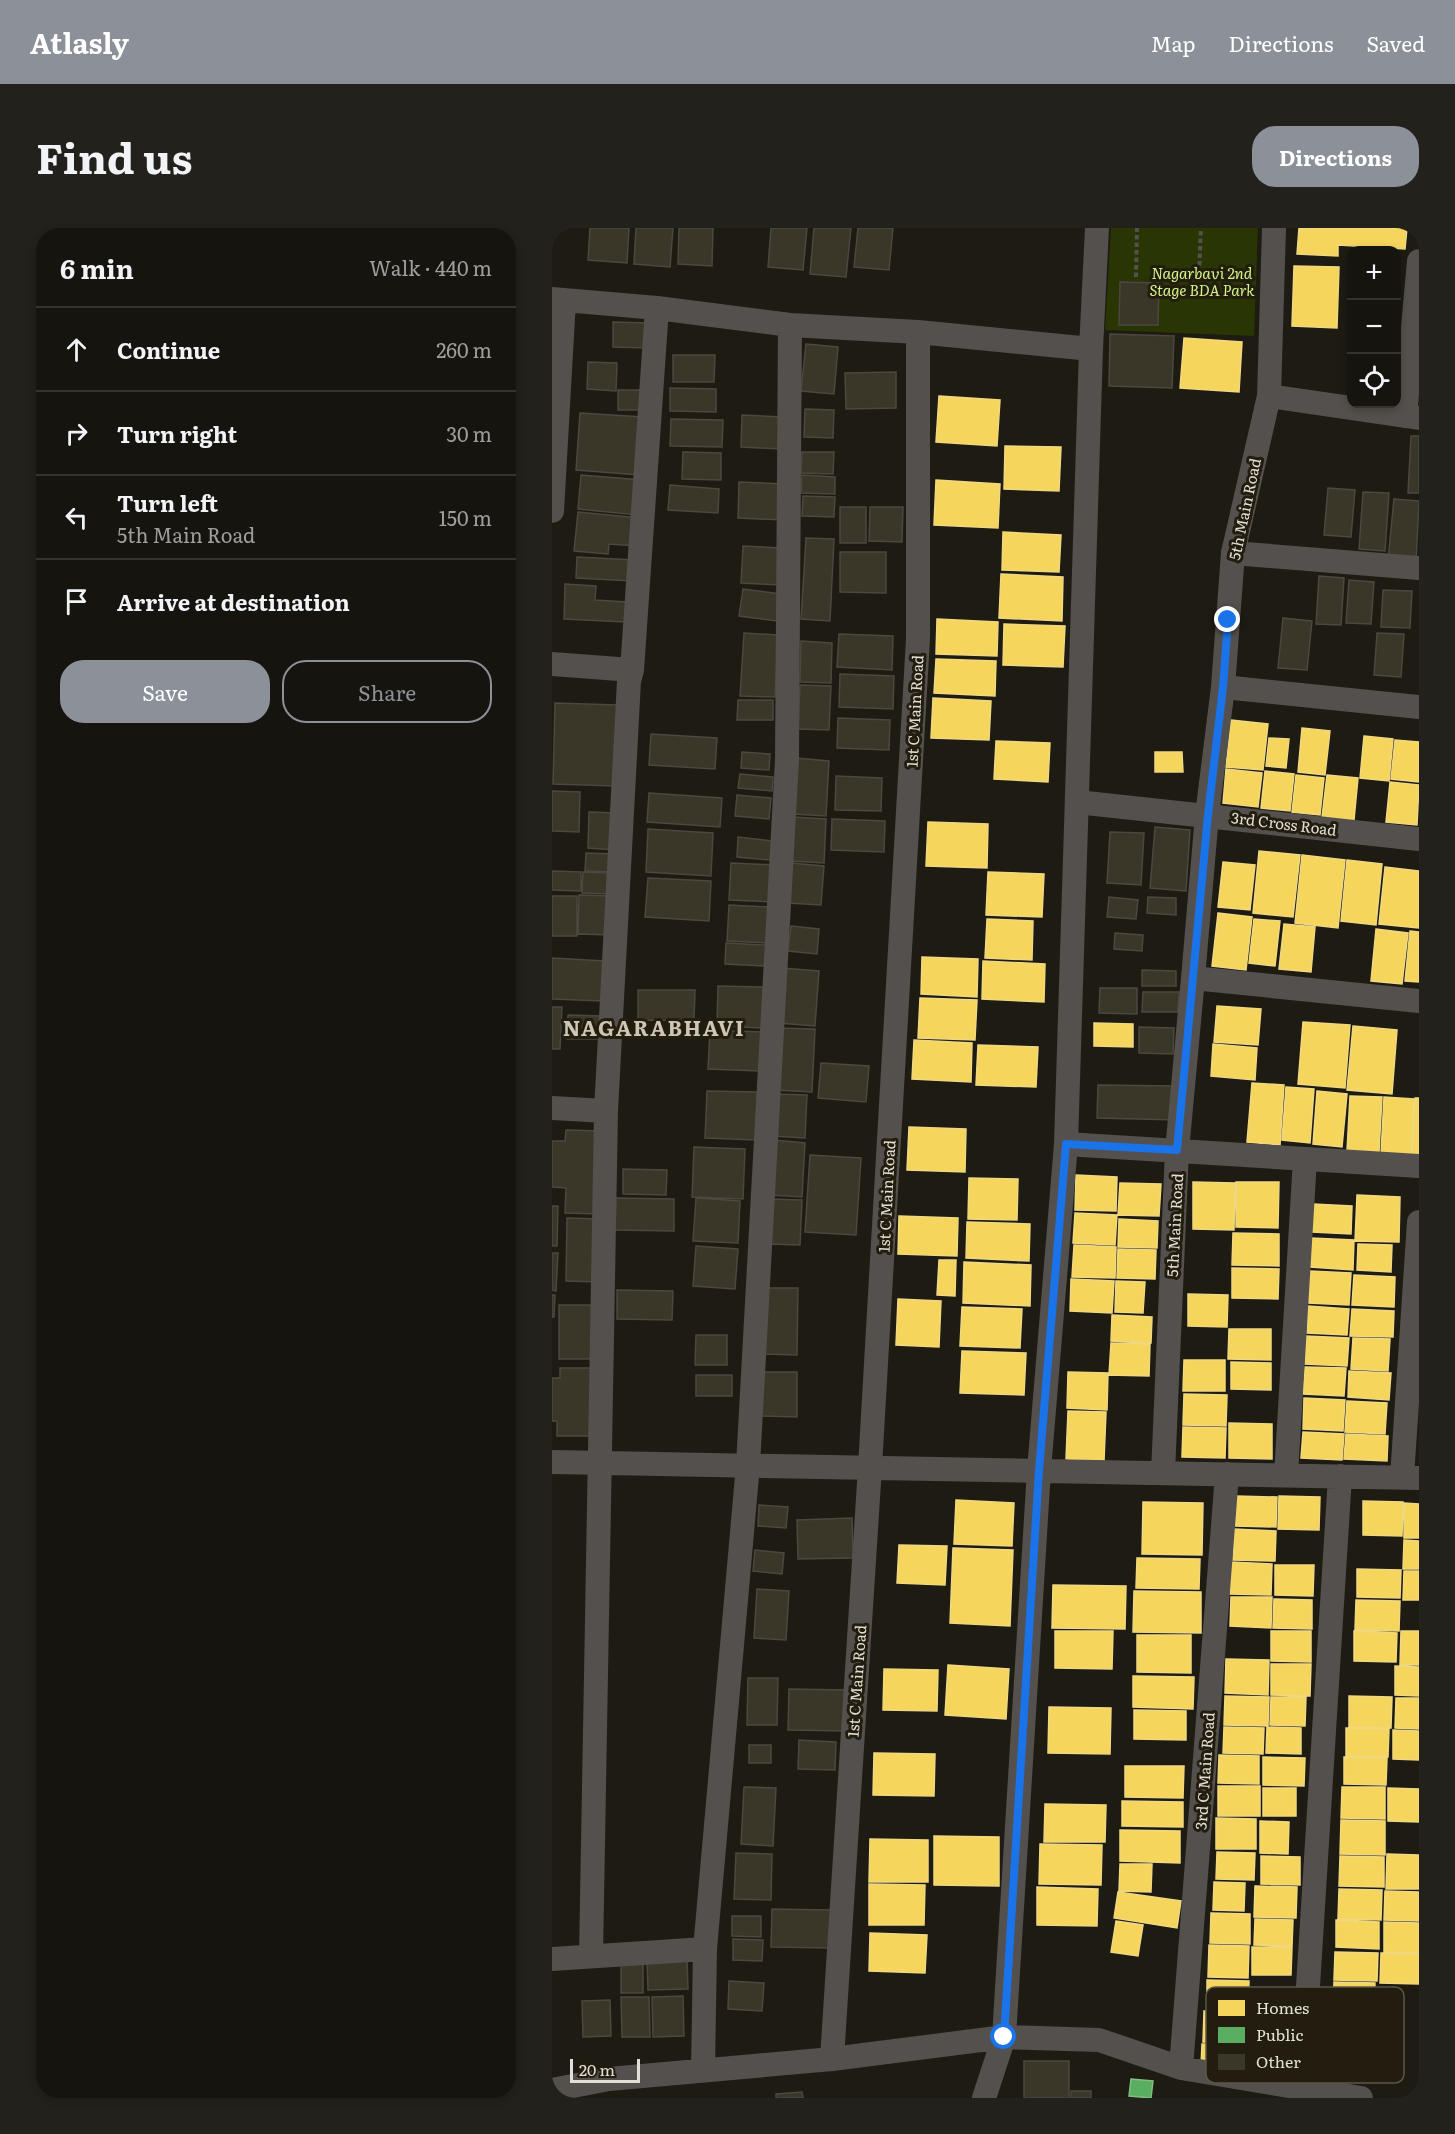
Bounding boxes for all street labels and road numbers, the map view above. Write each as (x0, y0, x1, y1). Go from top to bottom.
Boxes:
street label: 5th Main Road (1222, 456, 1266, 562)
street label: 1st C Main Road (900, 654, 928, 768)
street label: 3rd Cross Road (1230, 805, 1338, 841)
street label: 1st C Main Road (872, 1139, 900, 1253)
street label: 5th Main Road (1160, 1173, 1188, 1277)
street label: 1st C Main Road (841, 1624, 871, 1738)
street label: 3rd C Main Road (1188, 1711, 1220, 1831)

